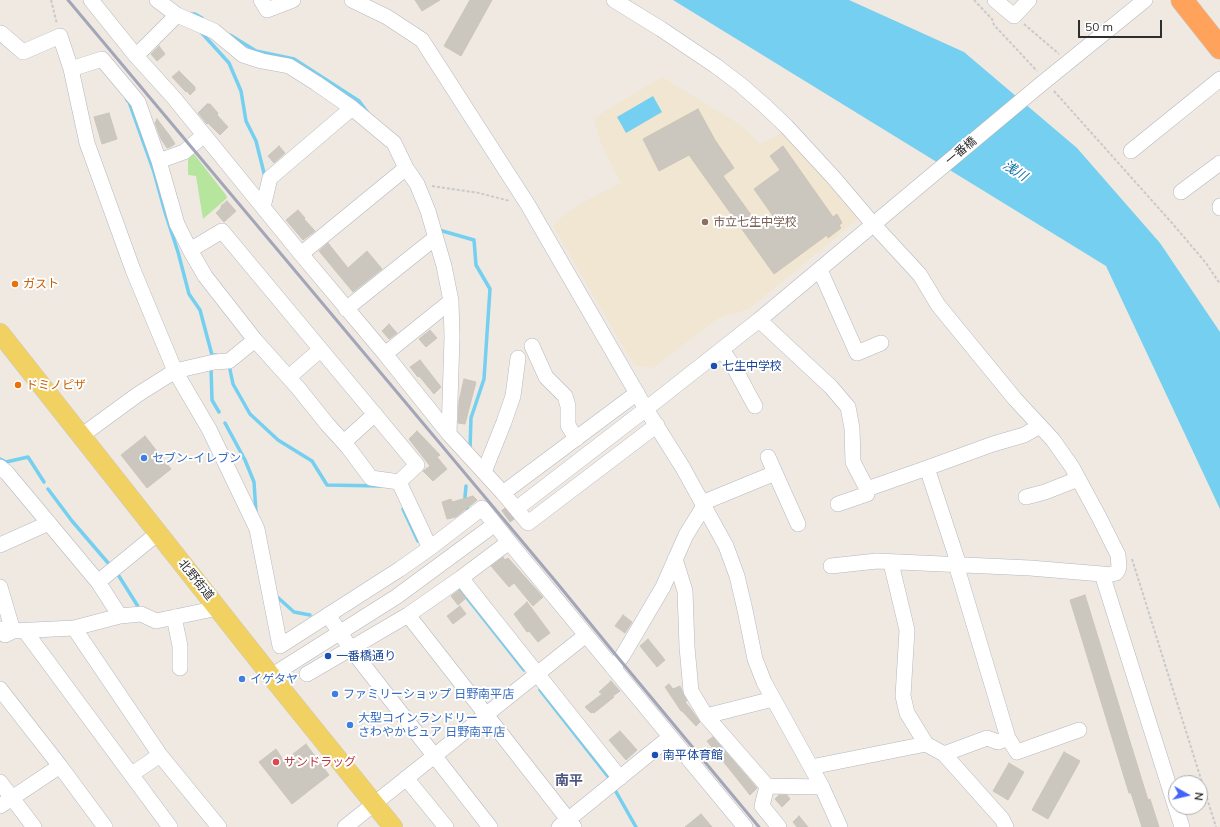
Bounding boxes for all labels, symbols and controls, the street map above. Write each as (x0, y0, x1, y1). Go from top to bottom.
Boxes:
scale bar (1080, 12, 1164, 38)
text: 50 m (1085, 19, 1113, 34)
street label: 一番橋 (943, 134, 979, 168)
water label: 浅川 (1000, 157, 1030, 185)
place label: 市立七生中学校 (713, 215, 797, 229)
marker: 市立七生中学校 (700, 217, 710, 227)
place label: ガスト (23, 277, 59, 291)
marker: ガスト (10, 279, 20, 289)
place label: 七生中学校 (722, 359, 782, 373)
marker: 七生中学校 (709, 361, 719, 371)
place label: ドミノピザ (26, 378, 86, 392)
marker: ドミノピザ (13, 380, 23, 390)
place label: セブン-イレブン (152, 451, 241, 465)
marker: セブン-イレブン (139, 453, 149, 463)
street label: 北野街道 (175, 557, 217, 603)
place label: 一番橋通り (336, 649, 396, 663)
marker: 一番橋通り (323, 651, 333, 661)
place label: イゲタヤ (250, 672, 298, 686)
marker: イゲタヤ (237, 674, 247, 684)
place label: ファミリーショップ 日野南平店 (343, 687, 514, 701)
marker: ファミリーショップ 日野南平店 (330, 689, 340, 699)
place label: 大型コインランドリー さわやかピュア 日野南平店 (358, 711, 505, 739)
marker: 大型コインランドリー さわやかピュア 日野南平店 (345, 720, 355, 730)
place label: 南平体育館 (663, 748, 723, 762)
marker: 南平体育館 (650, 750, 660, 760)
place label: サンドラッグ (284, 755, 356, 769)
marker: サンドラッグ (271, 757, 281, 767)
district label: 南平 (555, 773, 583, 789)
north arrow (1168, 775, 1208, 815)
text: N (1191, 791, 1206, 802)

